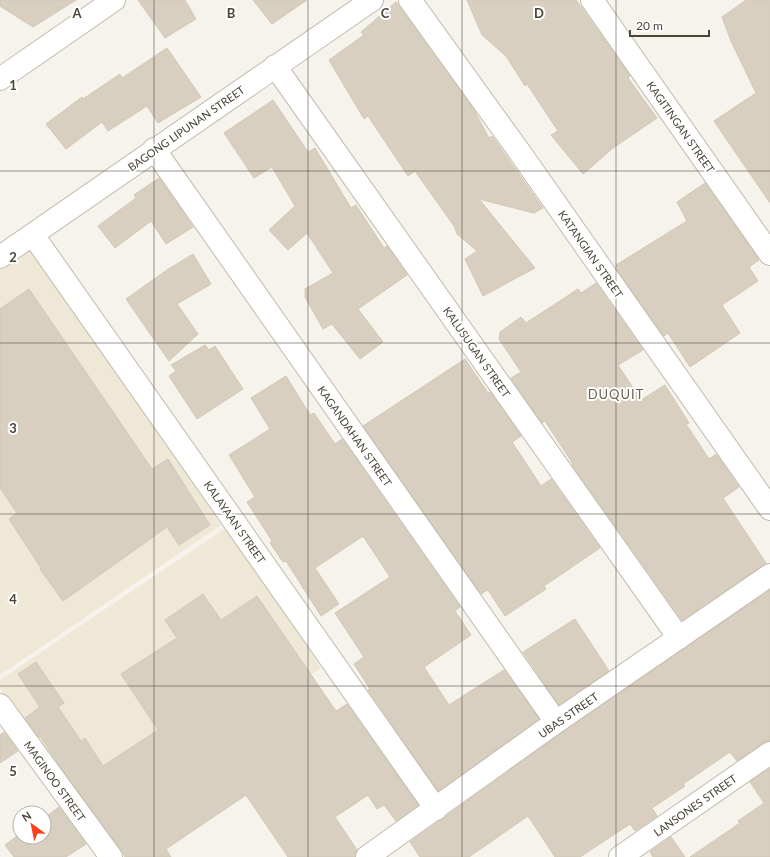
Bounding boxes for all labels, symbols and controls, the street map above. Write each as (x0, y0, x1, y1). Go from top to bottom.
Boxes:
text: A (71, 5, 82, 21)
text: B (227, 5, 236, 21)
text: C (381, 5, 390, 21)
text: D (534, 5, 544, 21)
scale bar (630, 12, 709, 38)
text: 20 m (636, 18, 663, 33)
text: 1 (9, 77, 17, 93)
street label: KAGITINGAN STREET (644, 79, 718, 176)
street label: BAGONG LIPUNAN STREET (125, 82, 247, 173)
street label: KATANGIAN STREET (556, 208, 626, 301)
text: 2 (9, 249, 17, 265)
street label: KALUSUGAN STREET (441, 304, 513, 400)
street label: KAGANDAHAN STREET (315, 383, 395, 489)
district label: DUQUIT (588, 386, 644, 402)
text: 3 (9, 420, 17, 436)
street label: KALAYAAN STREET (202, 478, 269, 566)
text: 4 (9, 591, 17, 607)
street label: UBAS STREET (536, 689, 601, 740)
street label: MAGINOO STREET (21, 738, 89, 824)
text: 5 (9, 763, 17, 779)
street label: LANSONES STREET (651, 771, 739, 839)
north arrow (12, 805, 52, 845)

